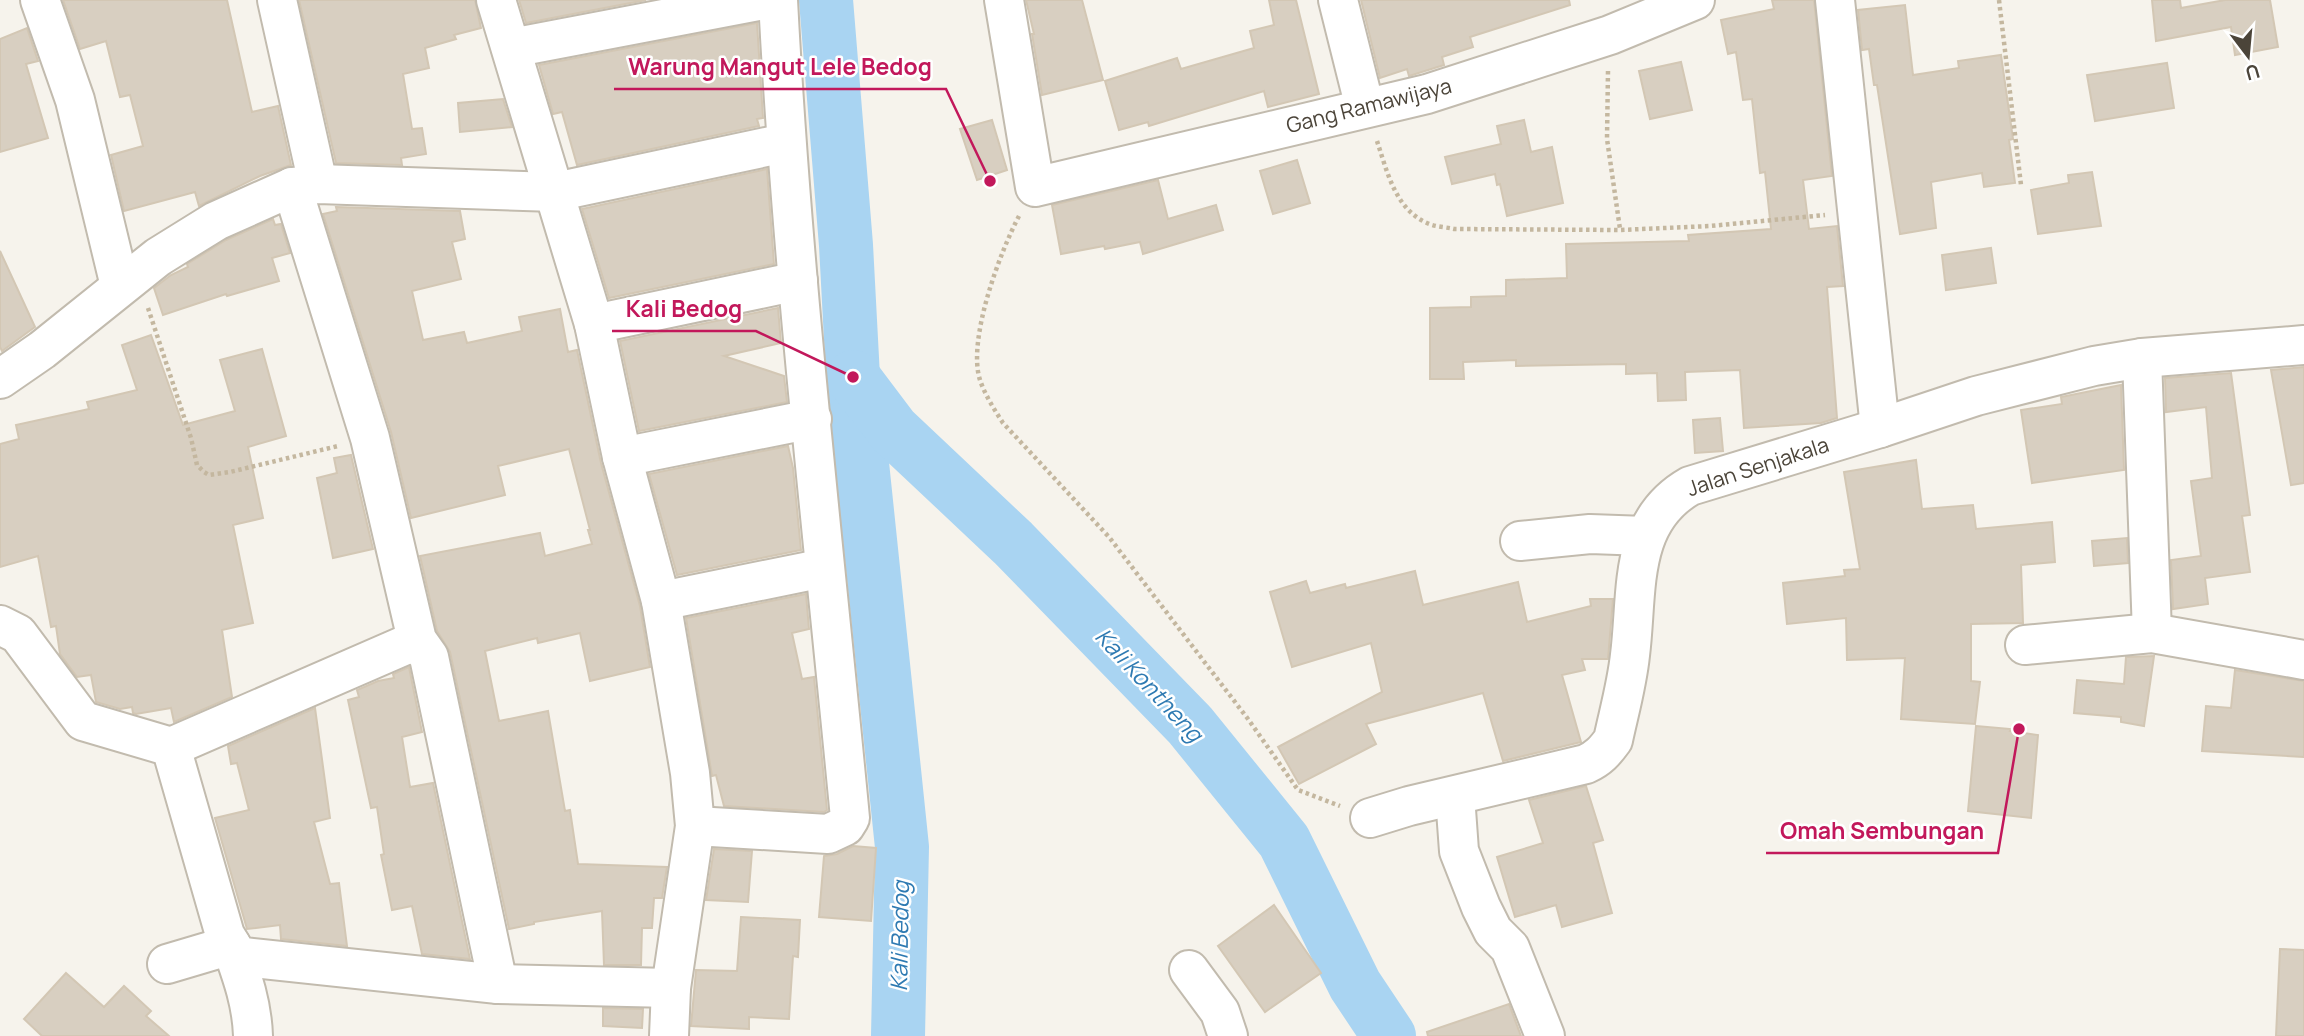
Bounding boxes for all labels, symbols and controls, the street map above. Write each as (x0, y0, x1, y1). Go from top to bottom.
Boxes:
north arrow (2213, 21, 2283, 91)
callout: Warung Mangut Lele Bedog (614, 45, 946, 89)
text: Warung Mangut Lele Bedog (628, 50, 932, 82)
text: U (2243, 58, 2263, 87)
street label: Gang Ramawijaya (1283, 71, 1454, 139)
callout: Kali Bedog (612, 287, 756, 331)
text: Kali Bedog (626, 292, 742, 324)
street label: Jalan Senjakala (1683, 430, 1832, 502)
water label: Kali Kontheng (1089, 620, 1213, 750)
callout: Omah Sembungan (1766, 809, 1998, 853)
text: Omah Sembungan (1780, 814, 1984, 846)
water label: Kali Bedog (882, 878, 916, 991)

